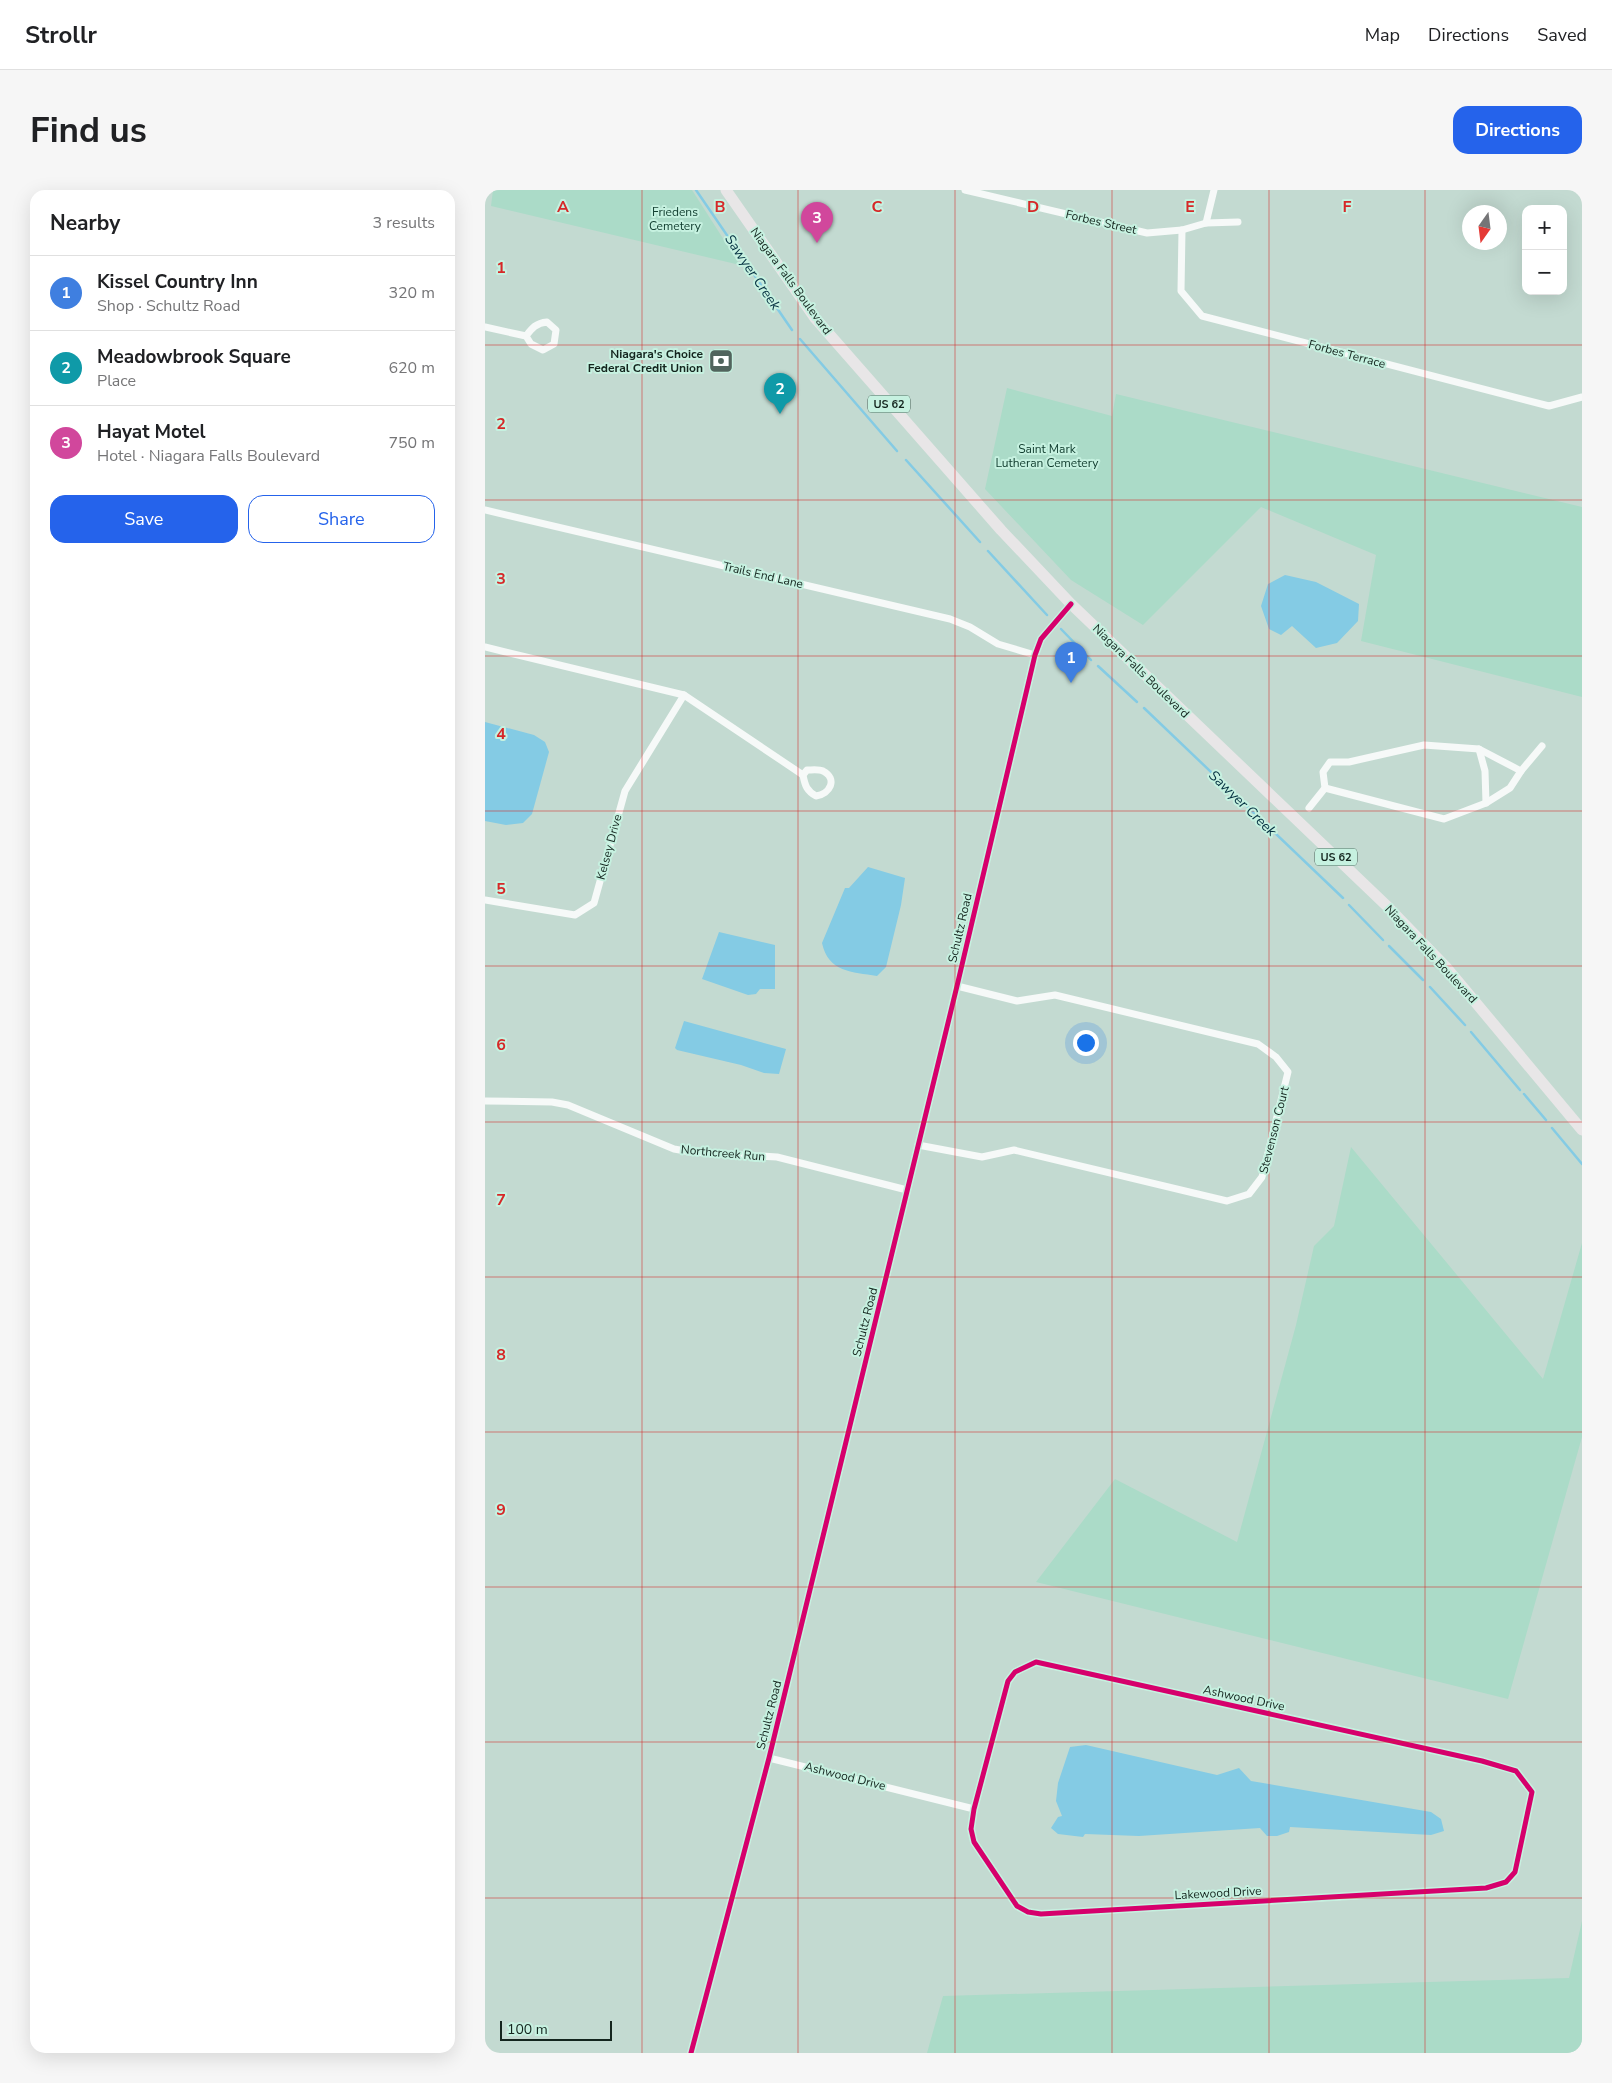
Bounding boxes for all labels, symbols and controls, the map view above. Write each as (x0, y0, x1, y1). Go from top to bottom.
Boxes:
text: Strollr (25, 19, 97, 51)
text: Map (1365, 23, 1400, 47)
text: Directions (1428, 23, 1509, 47)
text: Saved (1537, 23, 1587, 47)
button: Directions (1453, 106, 1582, 154)
text: Find us (30, 107, 147, 154)
text: A (557, 196, 569, 218)
text: B (714, 196, 726, 218)
text: C (872, 196, 883, 218)
text: D (1027, 196, 1039, 218)
text: E (1185, 196, 1195, 218)
text: F (1343, 196, 1352, 218)
pin: 3 (801, 202, 833, 243)
park label: Friedens Cemetery (649, 204, 702, 234)
north arrow (1462, 205, 1507, 250)
map controls (1522, 205, 1567, 295)
button: + (1522, 205, 1567, 250)
street label: Forbes Street (1064, 206, 1139, 238)
text: Nearby (50, 209, 120, 237)
text: 3 results (373, 212, 435, 234)
street label: Niagara Falls Boulevard (747, 224, 835, 338)
water label: Sawyer Creek (720, 231, 785, 315)
button: − (1522, 250, 1567, 295)
text: 1 (496, 257, 506, 279)
text: Kissel Country Inn (97, 269, 258, 295)
text: 1 (61, 282, 71, 304)
text: 320 m (388, 282, 435, 304)
text: Shop · Schultz Road (97, 295, 240, 317)
street label: Forbes Terrace (1307, 336, 1387, 372)
text: Meadowbrook Square (97, 344, 291, 370)
place label: Niagara's Choice Federal Credit Union (588, 346, 703, 376)
bank icon: Niagara's Choice Federal Credit Union (708, 348, 734, 374)
text: 2 (61, 357, 71, 379)
text: 620 m (388, 357, 435, 379)
text: Place (97, 370, 136, 392)
pin: 2 (764, 373, 796, 414)
road number: US 62 (868, 395, 910, 412)
text: 2 (496, 413, 506, 435)
text: Hayat Motel (97, 419, 206, 445)
text: 3 (61, 432, 71, 454)
text: 750 m (388, 432, 435, 454)
park label: Saint Mark Lutheran Cemetery (995, 441, 1099, 471)
text: Hotel · Niagara Falls Boulevard (97, 445, 320, 467)
button: Save (50, 495, 238, 543)
button: Share (248, 495, 435, 543)
street label: Trails End Lane (721, 558, 805, 592)
text: 3 (496, 568, 506, 590)
street label: Niagara Falls Boulevard (1089, 621, 1193, 721)
pin: 1 (1055, 642, 1087, 683)
text: 4 (496, 723, 506, 745)
water label: Sawyer Creek (1205, 766, 1281, 841)
street label: Kelsey Drive (593, 813, 625, 881)
road number: US 62 (1315, 849, 1357, 866)
text: 5 (496, 878, 506, 900)
street label: Schultz Road (944, 892, 976, 964)
street label: Niagara Falls Boulevard (1381, 901, 1481, 1007)
your location (1073, 1030, 1099, 1056)
text: 6 (496, 1034, 506, 1056)
street label: Stevenson Court (1255, 1084, 1293, 1175)
street label: Northcreek Run (680, 1141, 766, 1165)
text: 7 (496, 1189, 506, 1211)
street label: Schultz Road (849, 1286, 881, 1358)
text: 8 (496, 1344, 506, 1366)
text: 9 (496, 1499, 506, 1521)
street label: Schultz Road (753, 1679, 785, 1751)
street label: Ashwood Drive (1202, 1682, 1286, 1714)
street label: Ashwood Drive (803, 1758, 887, 1794)
street label: Lakewood Drive (1174, 1883, 1262, 1903)
scale bar (500, 2018, 613, 2041)
text: 100 m (507, 2020, 548, 2039)

